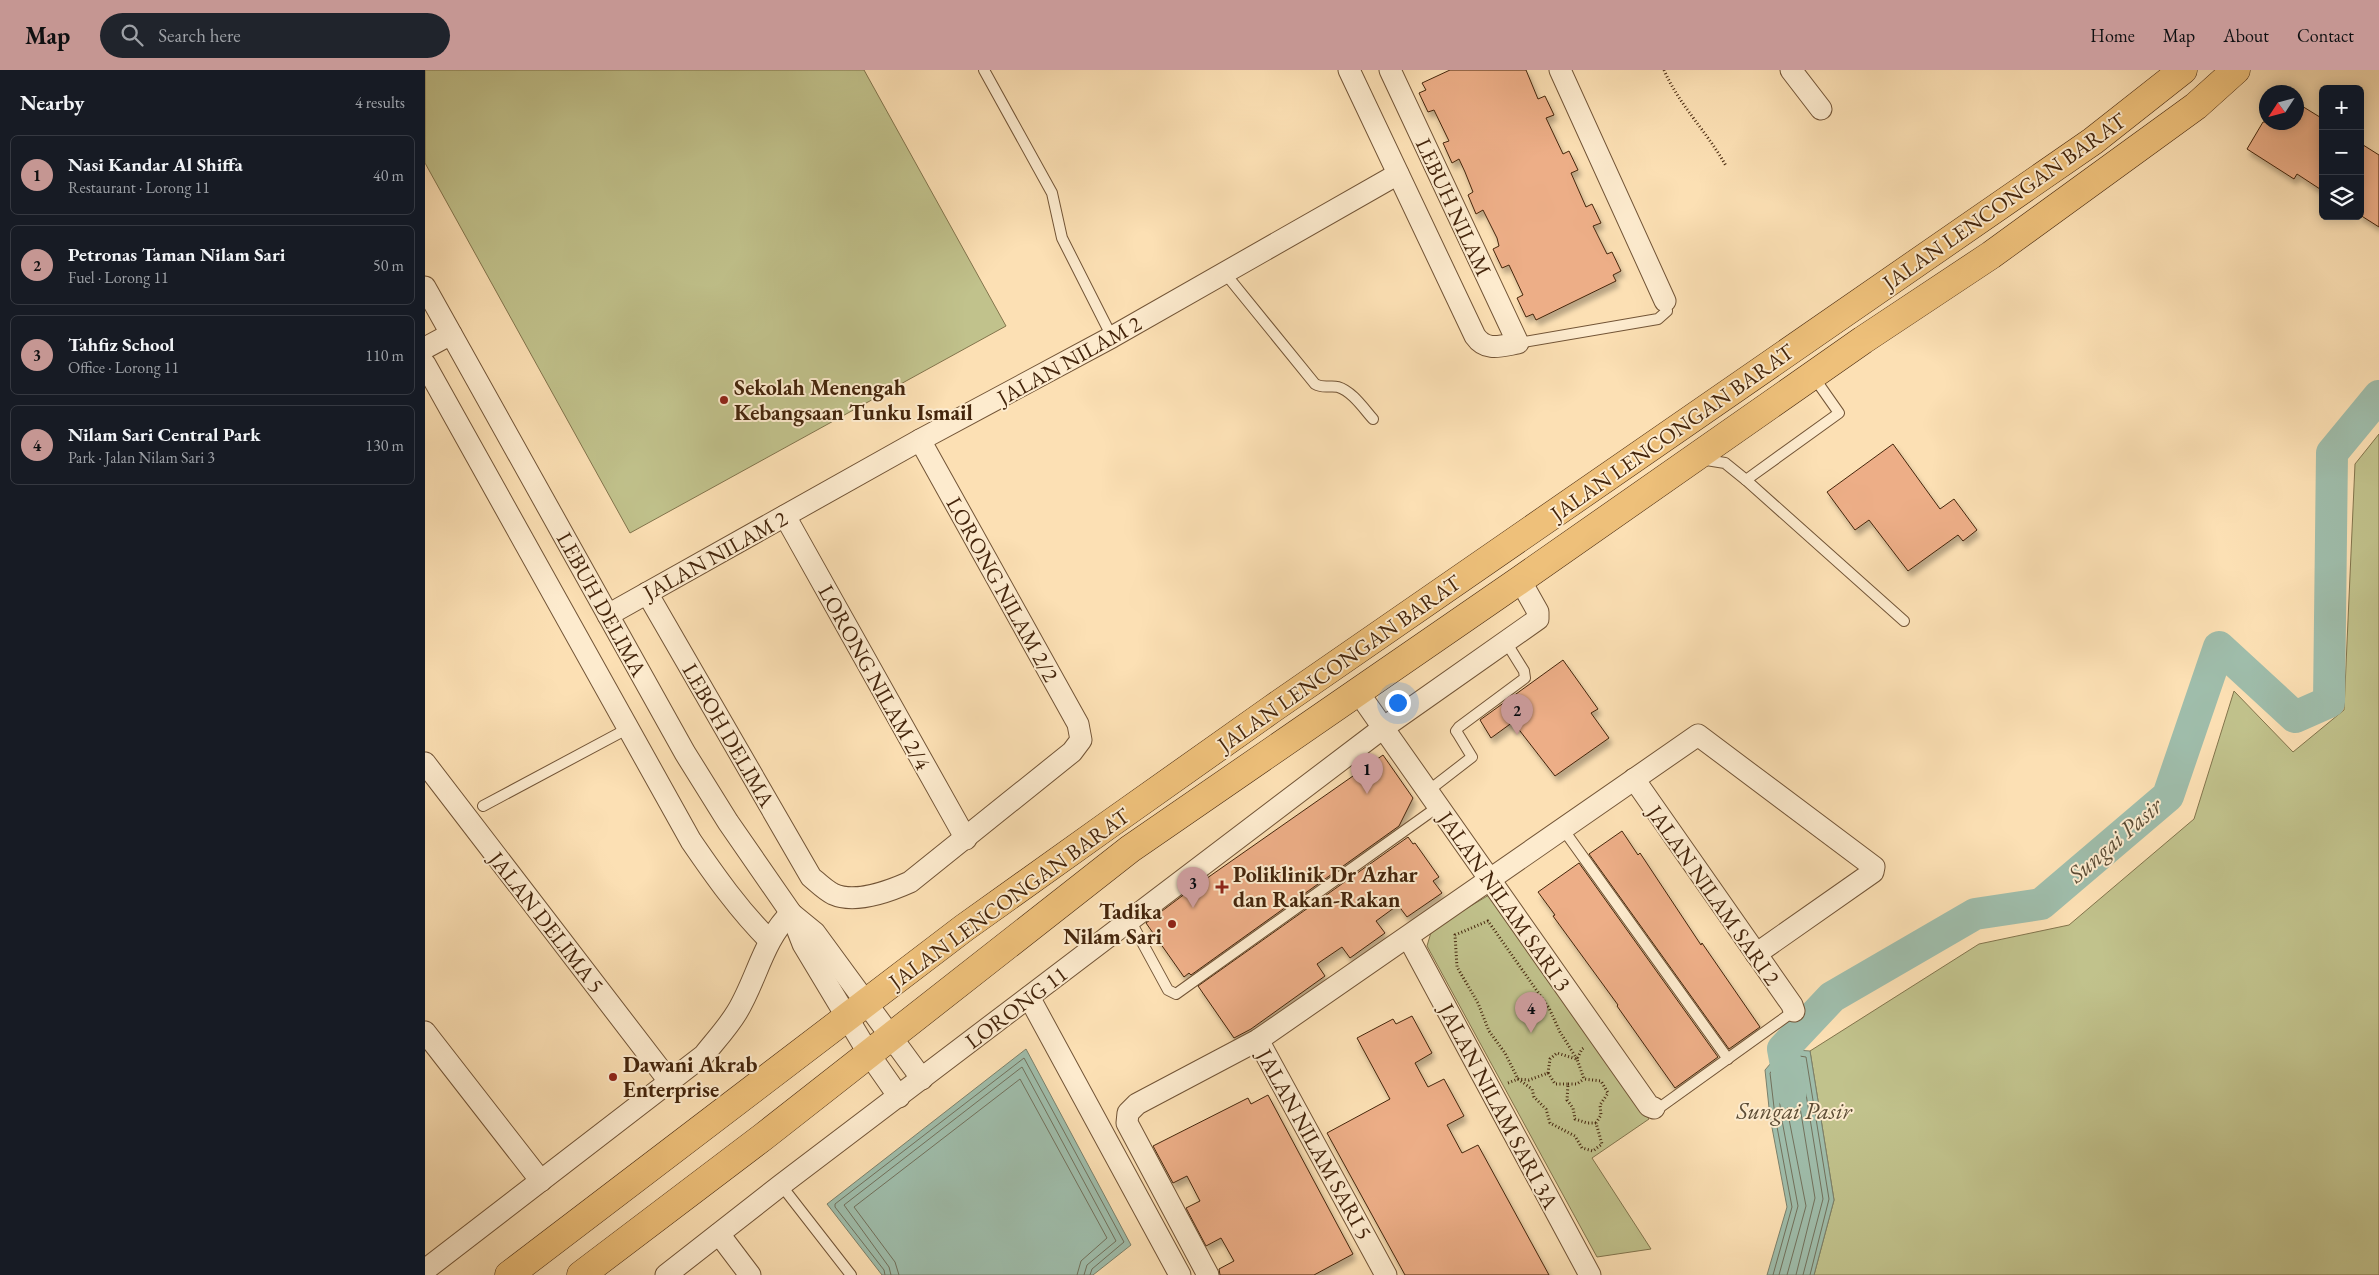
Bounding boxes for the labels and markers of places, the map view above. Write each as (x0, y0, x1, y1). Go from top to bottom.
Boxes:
place label: Sekolah Menengah Kebangsaan Tunku Ismail (734, 373, 973, 427)
marker: Sekolah Menengah Kebangsaan Tunku Ismail (718, 394, 730, 406)
pin: 2 (1501, 694, 1533, 735)
pin: 1 (1351, 753, 1383, 794)
place label: Poliklinik Dr Azhar dan Rakan-Rakan (1233, 860, 1419, 914)
pin: 3 (1177, 867, 1209, 908)
marker: Poliklinik Dr Azhar dan Rakan-Rakan (1215, 880, 1229, 894)
place label: Tadika Nilam Sari (1063, 897, 1162, 951)
marker: Tadika Nilam Sari (1166, 918, 1178, 930)
pin: 4 (1515, 992, 1547, 1033)
place label: Dawani Akrab Enterprise (623, 1050, 757, 1104)
marker: Dawani Akrab Enterprise (607, 1071, 619, 1083)

